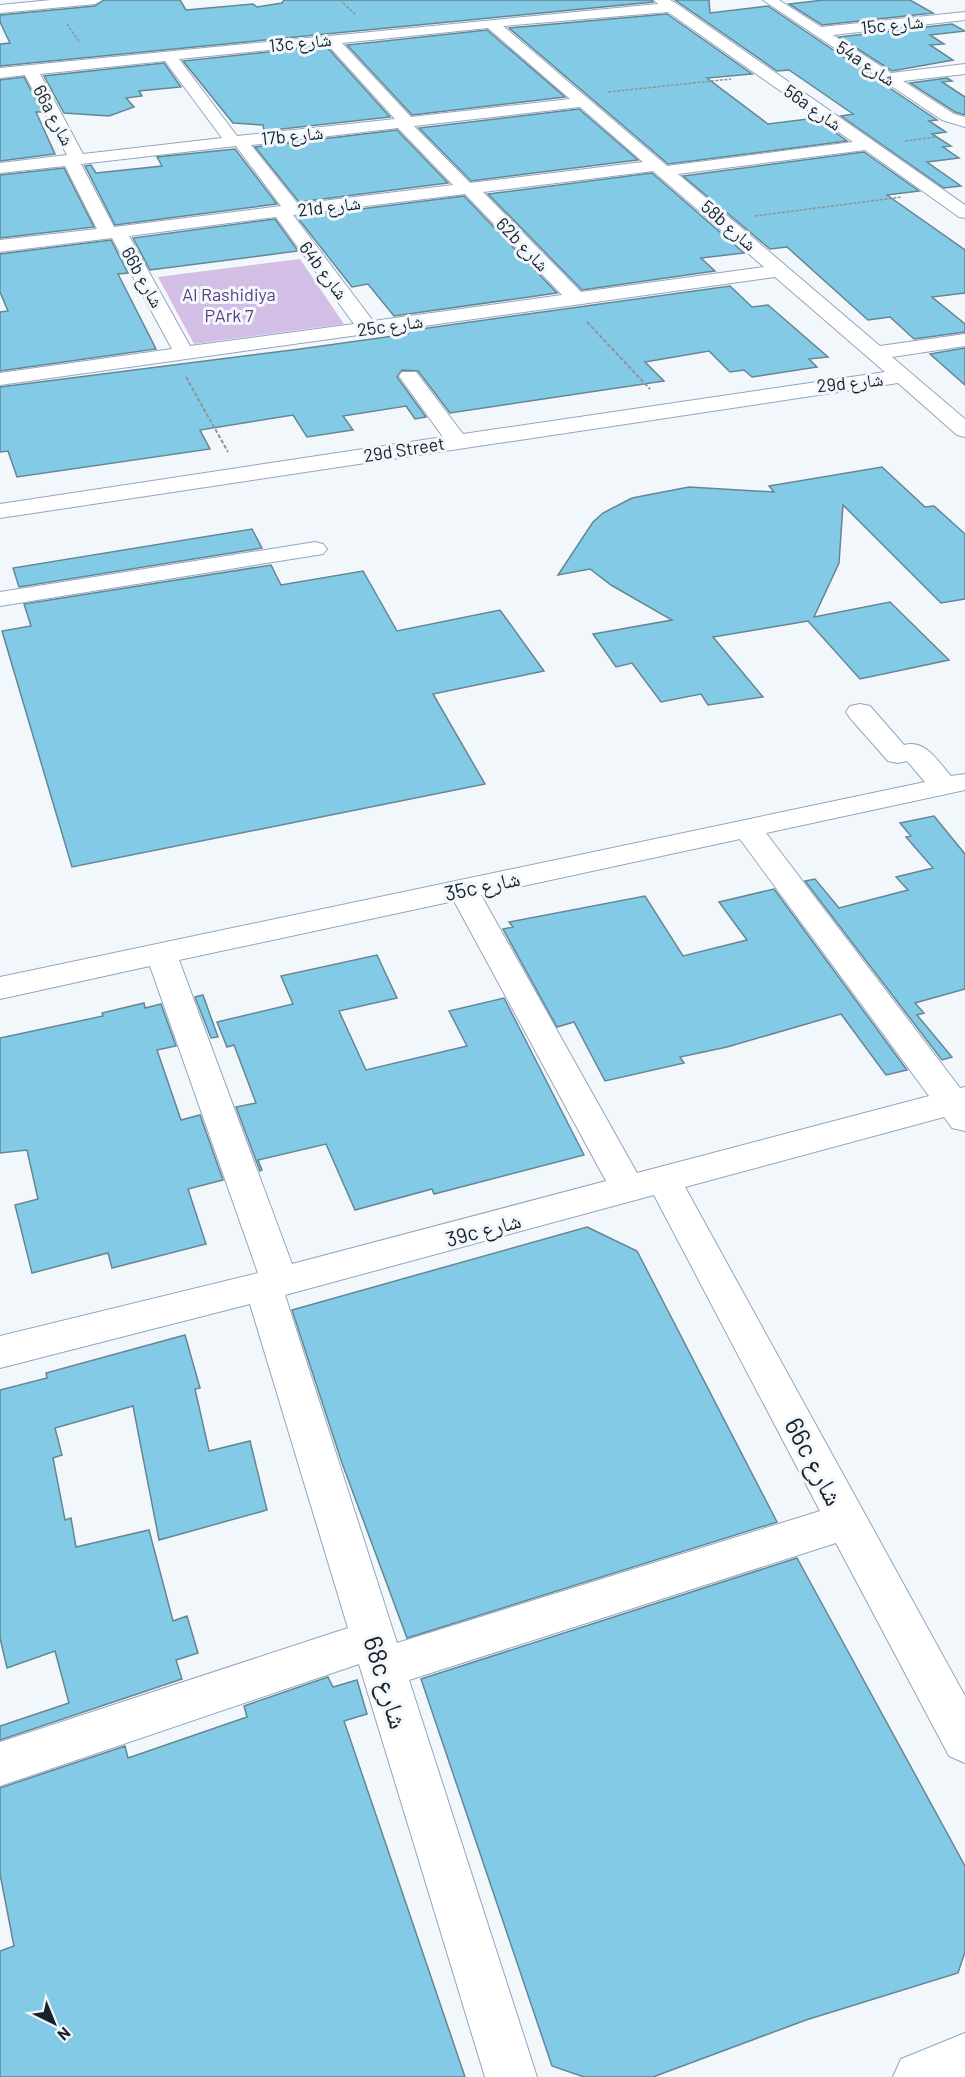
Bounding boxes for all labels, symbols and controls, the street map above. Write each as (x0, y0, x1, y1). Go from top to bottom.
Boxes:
street label: 15c شارع (860, 10, 924, 39)
street label: 13c شارع (268, 28, 332, 57)
street label: 54a شارع (832, 36, 900, 91)
street label: 56a شارع (779, 79, 846, 136)
street label: 66a شارع (28, 81, 79, 150)
street label: 17b شارع (260, 121, 324, 150)
street label: 21d شارع (296, 191, 362, 222)
street label: 58b شارع (696, 195, 761, 256)
street label: 62b شارع (491, 212, 554, 276)
street label: 64b شارع (294, 237, 353, 304)
street label: 66b شارع (116, 243, 169, 312)
park label: Al Rashidiya PArk 7 (182, 283, 276, 326)
street label: 25c شارع (356, 310, 424, 341)
street label: 29d شارع (816, 368, 884, 397)
street label: 29d Street (362, 432, 446, 466)
street label: 35c شارع (442, 865, 523, 907)
street label: 39c شارع (443, 1207, 524, 1253)
street label: 66c شارع (777, 1412, 851, 1511)
street label: 68c شارع (356, 1632, 416, 1733)
north arrow (24, 1993, 84, 2053)
text: N (54, 2024, 75, 2045)

